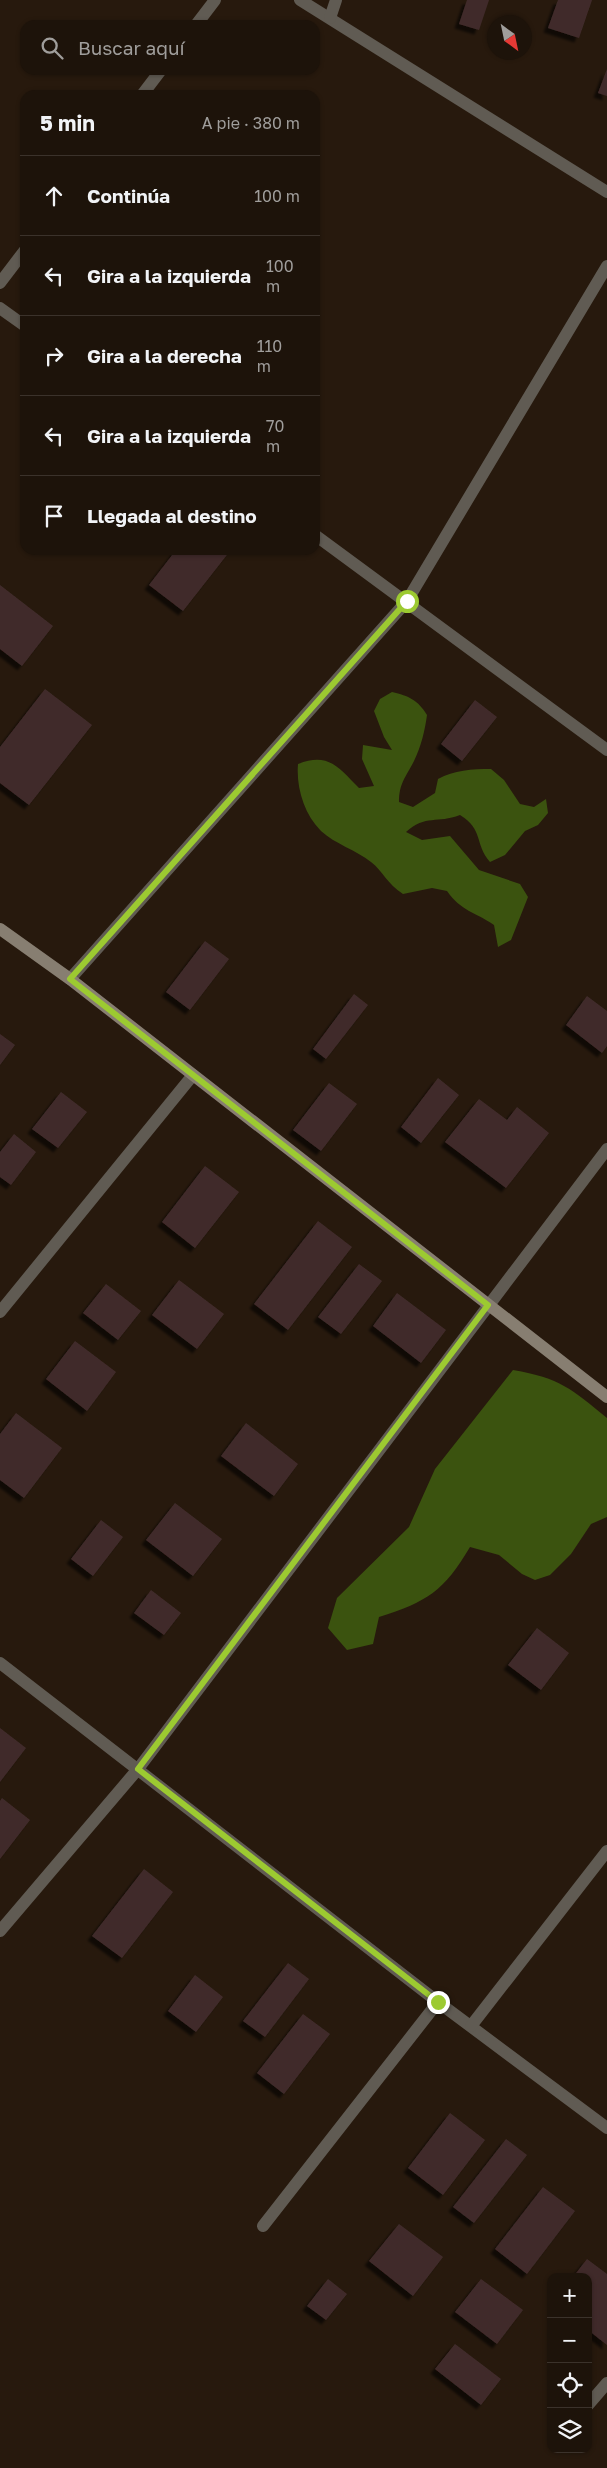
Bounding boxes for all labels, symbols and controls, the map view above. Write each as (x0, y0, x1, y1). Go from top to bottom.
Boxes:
north arrow (487, 15, 532, 60)
search box (20, 20, 320, 75)
icon: search (38, 34, 66, 62)
text: Buscar aquí (78, 36, 185, 59)
text: 5 min (40, 110, 95, 136)
text: A pie · 380 m (202, 113, 300, 133)
icon: ahead (40, 182, 68, 210)
text: Continúa (87, 184, 170, 207)
text: 100 m (254, 186, 300, 206)
text: 100 m (266, 256, 294, 296)
icon: left (40, 262, 68, 290)
text: Gira a la izquierda (87, 264, 251, 287)
text: 110 m (257, 336, 282, 376)
icon: right (40, 342, 68, 370)
text: Gira a la derecha (87, 344, 242, 367)
text: 70 m (266, 416, 284, 456)
icon: left (40, 422, 68, 450)
text: Gira a la izquierda (87, 424, 251, 447)
icon: arrive (40, 502, 68, 530)
text: Llegada al destino (87, 504, 257, 527)
route start (396, 590, 419, 613)
route end (427, 1991, 450, 2014)
map controls (547, 2273, 592, 2453)
button: + (547, 2273, 592, 2318)
button: − (547, 2318, 592, 2363)
button: locate (547, 2363, 592, 2408)
button: layers (547, 2408, 592, 2453)

